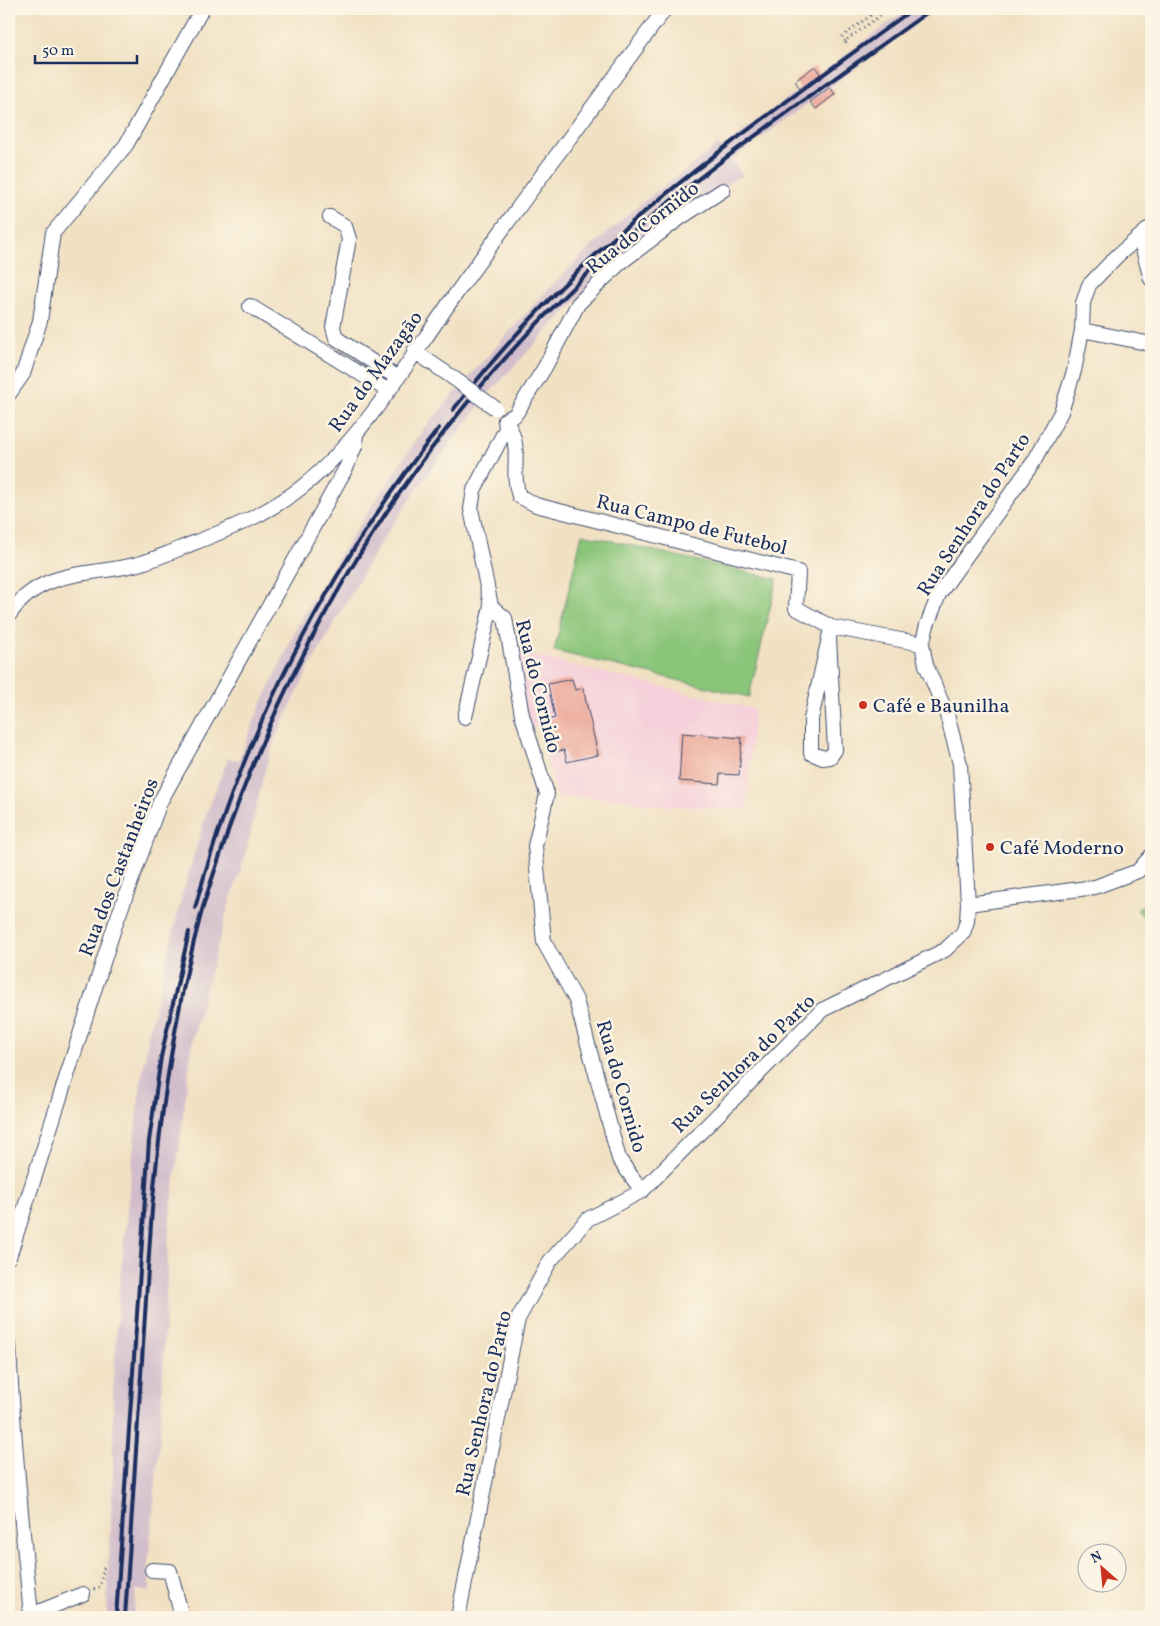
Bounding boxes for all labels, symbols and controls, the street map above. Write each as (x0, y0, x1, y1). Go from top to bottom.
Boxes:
scale bar (35, 32, 138, 64)
text: 50 m (42, 41, 74, 62)
street label: Rua do Cornido (581, 175, 706, 282)
street label: Rua do Mazagão (323, 306, 430, 439)
street label: Rua Senhora do Parto (911, 428, 1038, 602)
street label: Rua Campo de Futebol (593, 489, 790, 563)
street label: Rua do Cornido (507, 617, 567, 756)
place label: Café e Baunilha (873, 693, 1009, 721)
marker: Café e Baunilha (857, 699, 869, 711)
street label: Rua dos Castanheiros (73, 775, 167, 961)
place label: Café Moderno (1000, 835, 1124, 863)
marker: Café Moderno (984, 841, 996, 853)
street label: Rua Senhora do Parto (666, 989, 822, 1140)
street label: Rua do Cornido (588, 1017, 652, 1156)
street label: Rua Senhora do Parto (450, 1308, 520, 1499)
north arrow (1078, 1544, 1128, 1594)
text: N (1088, 1547, 1106, 1569)

